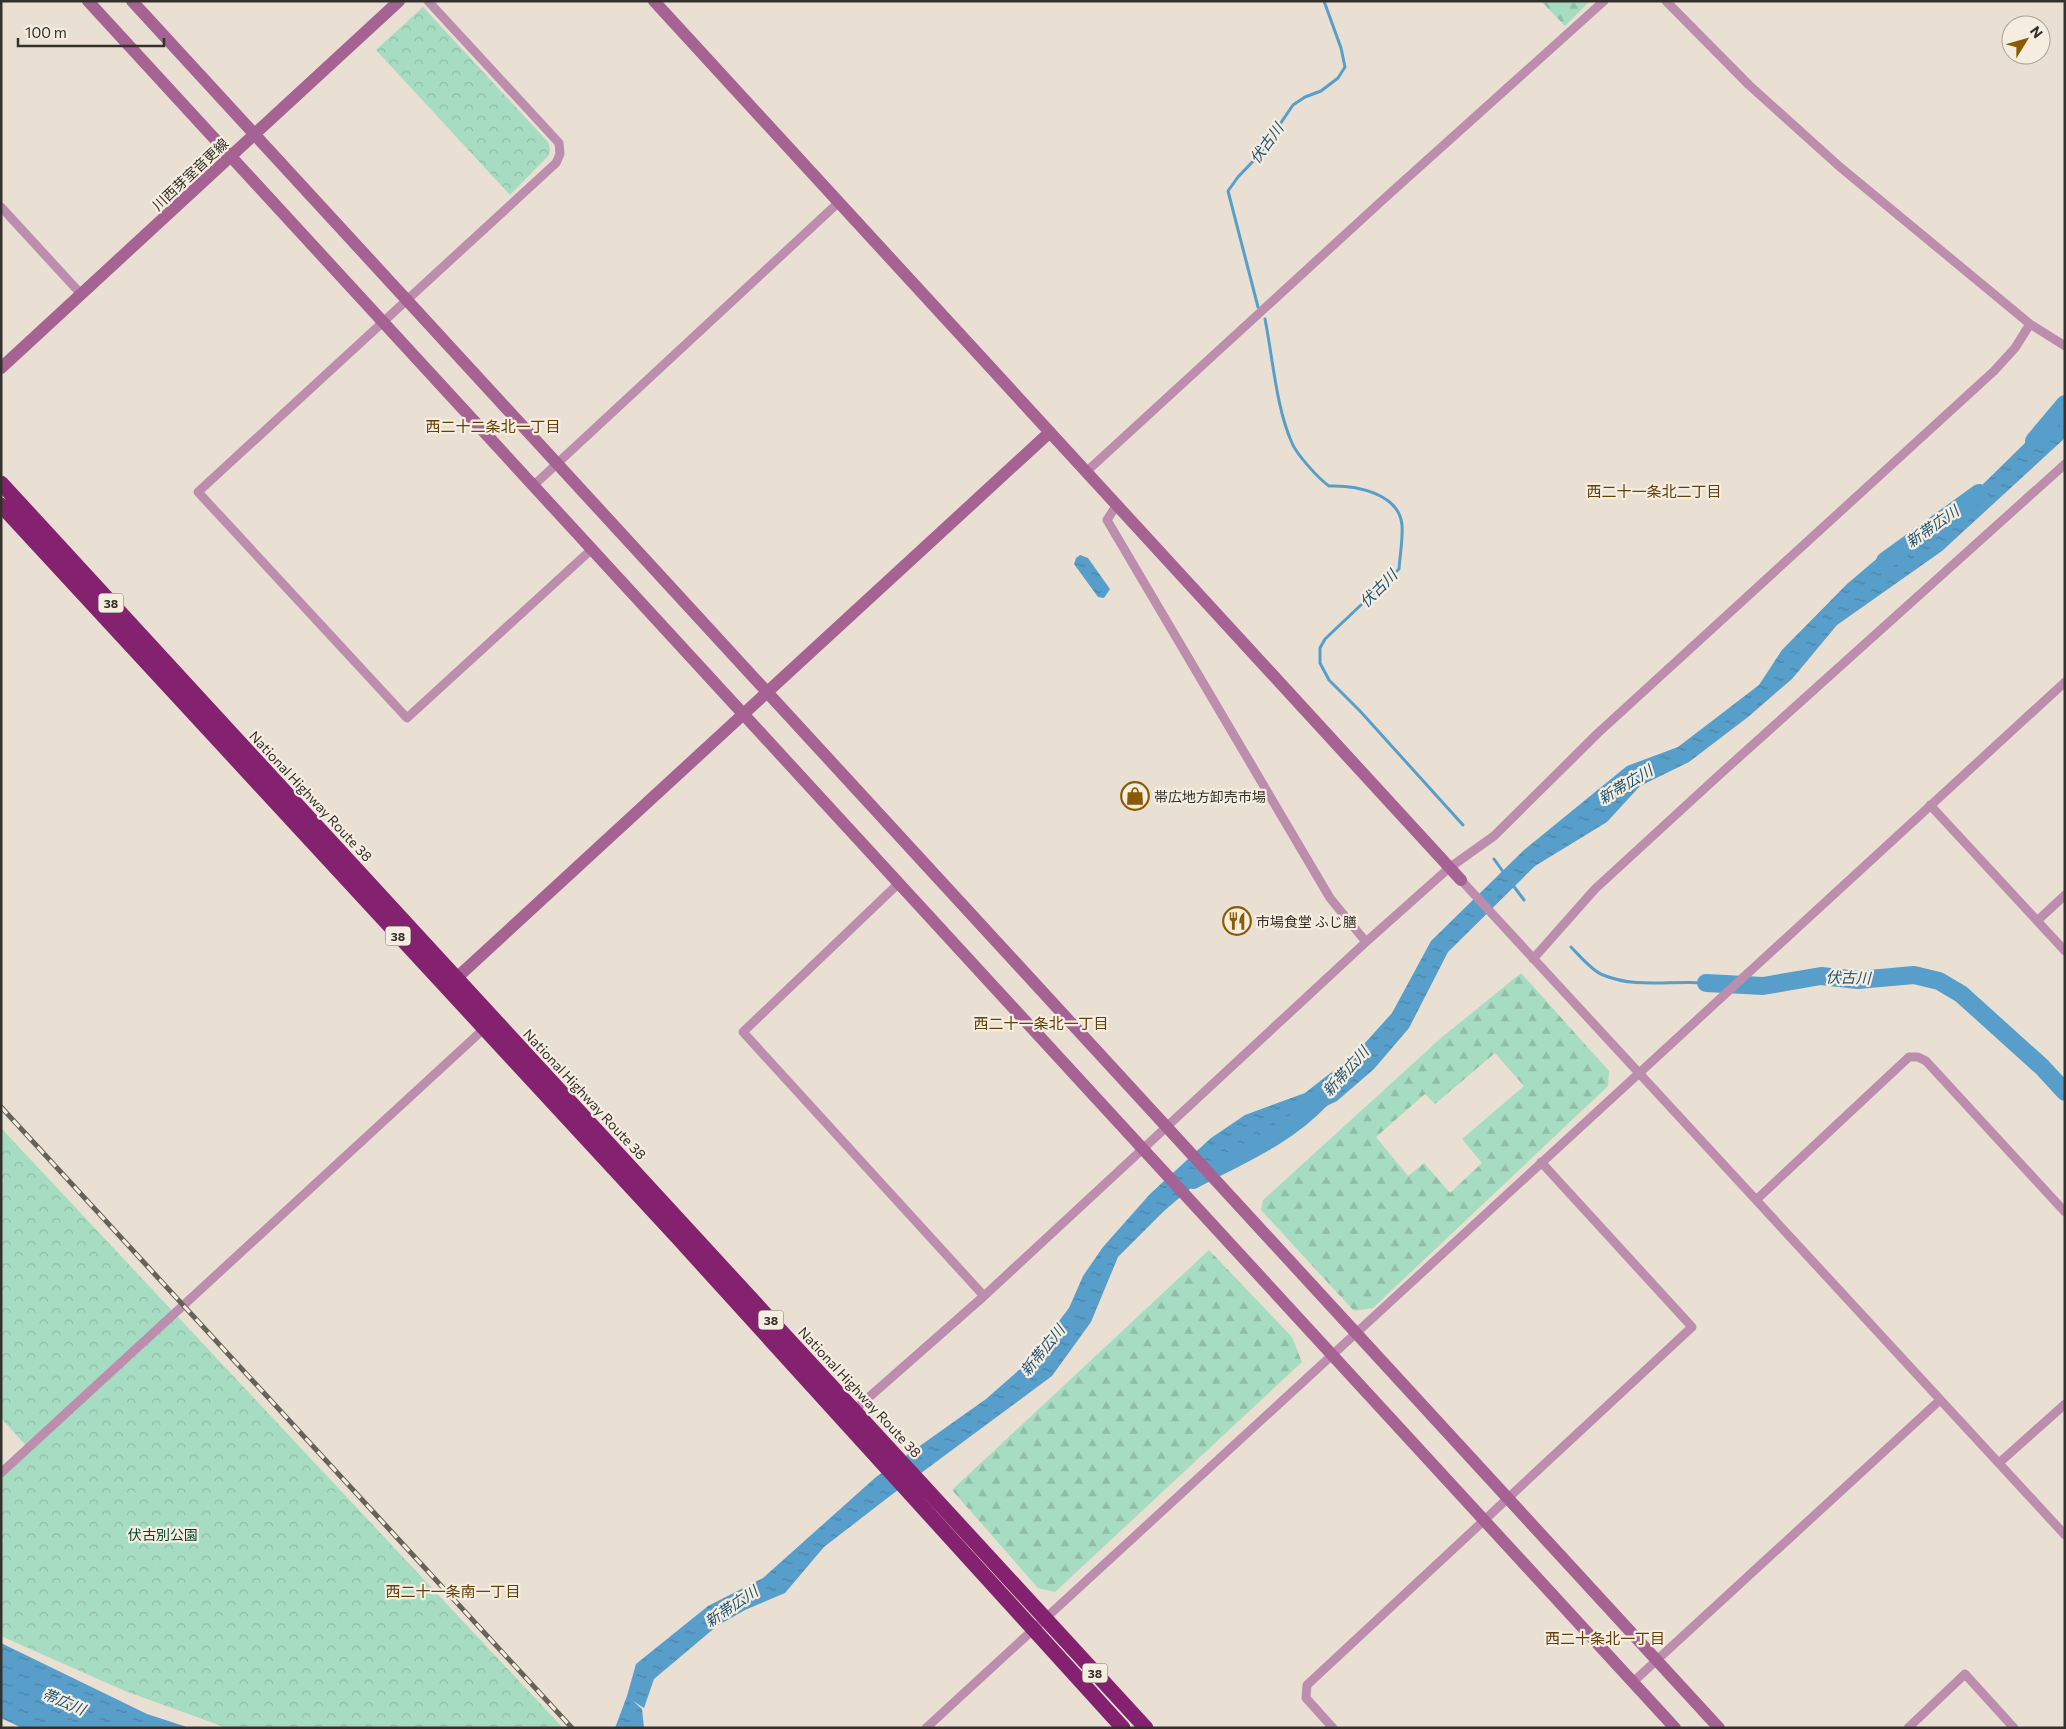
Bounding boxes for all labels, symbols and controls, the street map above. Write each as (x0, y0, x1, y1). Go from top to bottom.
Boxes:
scale bar (18, 15, 164, 47)
north arrow (2001, 15, 2051, 65)
text: 100 m (25, 23, 67, 41)
text: N (2027, 23, 2047, 41)
water label: 伏古川 (1245, 118, 1288, 166)
street label: 川西芽室音更線 (148, 134, 232, 214)
district label: 西二十二条北一丁目 (425, 417, 561, 435)
district label: 西二十一条北二丁目 (1586, 482, 1722, 500)
water label: 新帯広川 (1902, 500, 1963, 551)
water label: 伏古川 (1356, 564, 1402, 610)
road number: 38 (98, 594, 124, 612)
street label: National Highway Route 38 (246, 727, 376, 865)
water label: 新帯広川 (1595, 760, 1657, 807)
shop icon: 帯広地方卸売市場 (1120, 781, 1150, 811)
place label: 帯広地方卸売市場 (1154, 788, 1266, 805)
restaurant icon: 市場食堂 ふじ膳 (1222, 906, 1252, 936)
place label: 市場食堂 ふじ膳 (1256, 913, 1357, 930)
road number: 38 (386, 926, 410, 946)
water label: 伏古川 (1825, 968, 1873, 986)
district label: 西二十一条北一丁目 (973, 1014, 1109, 1032)
street label: National Highway Route 38 (520, 1025, 650, 1163)
water label: 新帯広川 (1318, 1041, 1373, 1099)
road number: 38 (758, 1310, 784, 1330)
water label: 新帯広川 (1016, 1319, 1069, 1379)
street label: National Highway Route 38 (795, 1323, 925, 1461)
park label: 伏古別公園 (128, 1526, 198, 1543)
water label: 新帯広川 (701, 1581, 763, 1630)
district label: 西二十一条南一丁目 (385, 1582, 521, 1600)
district label: 西二十条北一丁目 (1545, 1629, 1665, 1647)
road number: 38 (1082, 1664, 1108, 1682)
water label: 帯広川 (40, 1684, 90, 1719)

